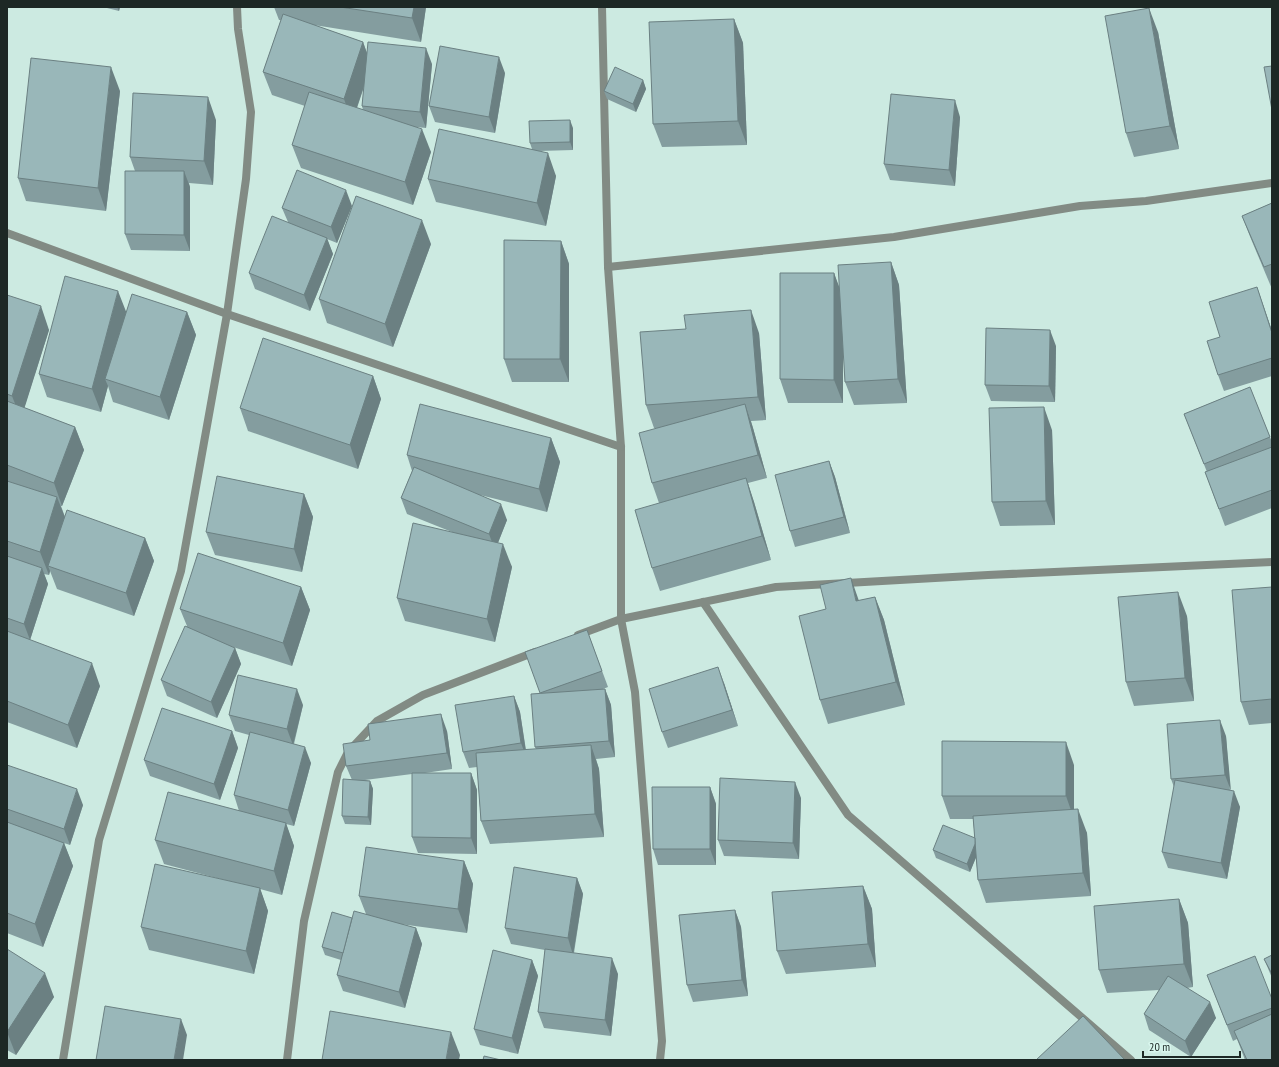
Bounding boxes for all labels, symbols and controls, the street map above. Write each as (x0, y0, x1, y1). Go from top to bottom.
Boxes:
scale bar (1143, 1033, 1240, 1059)
text: 20 m (1149, 1039, 1170, 1054)

